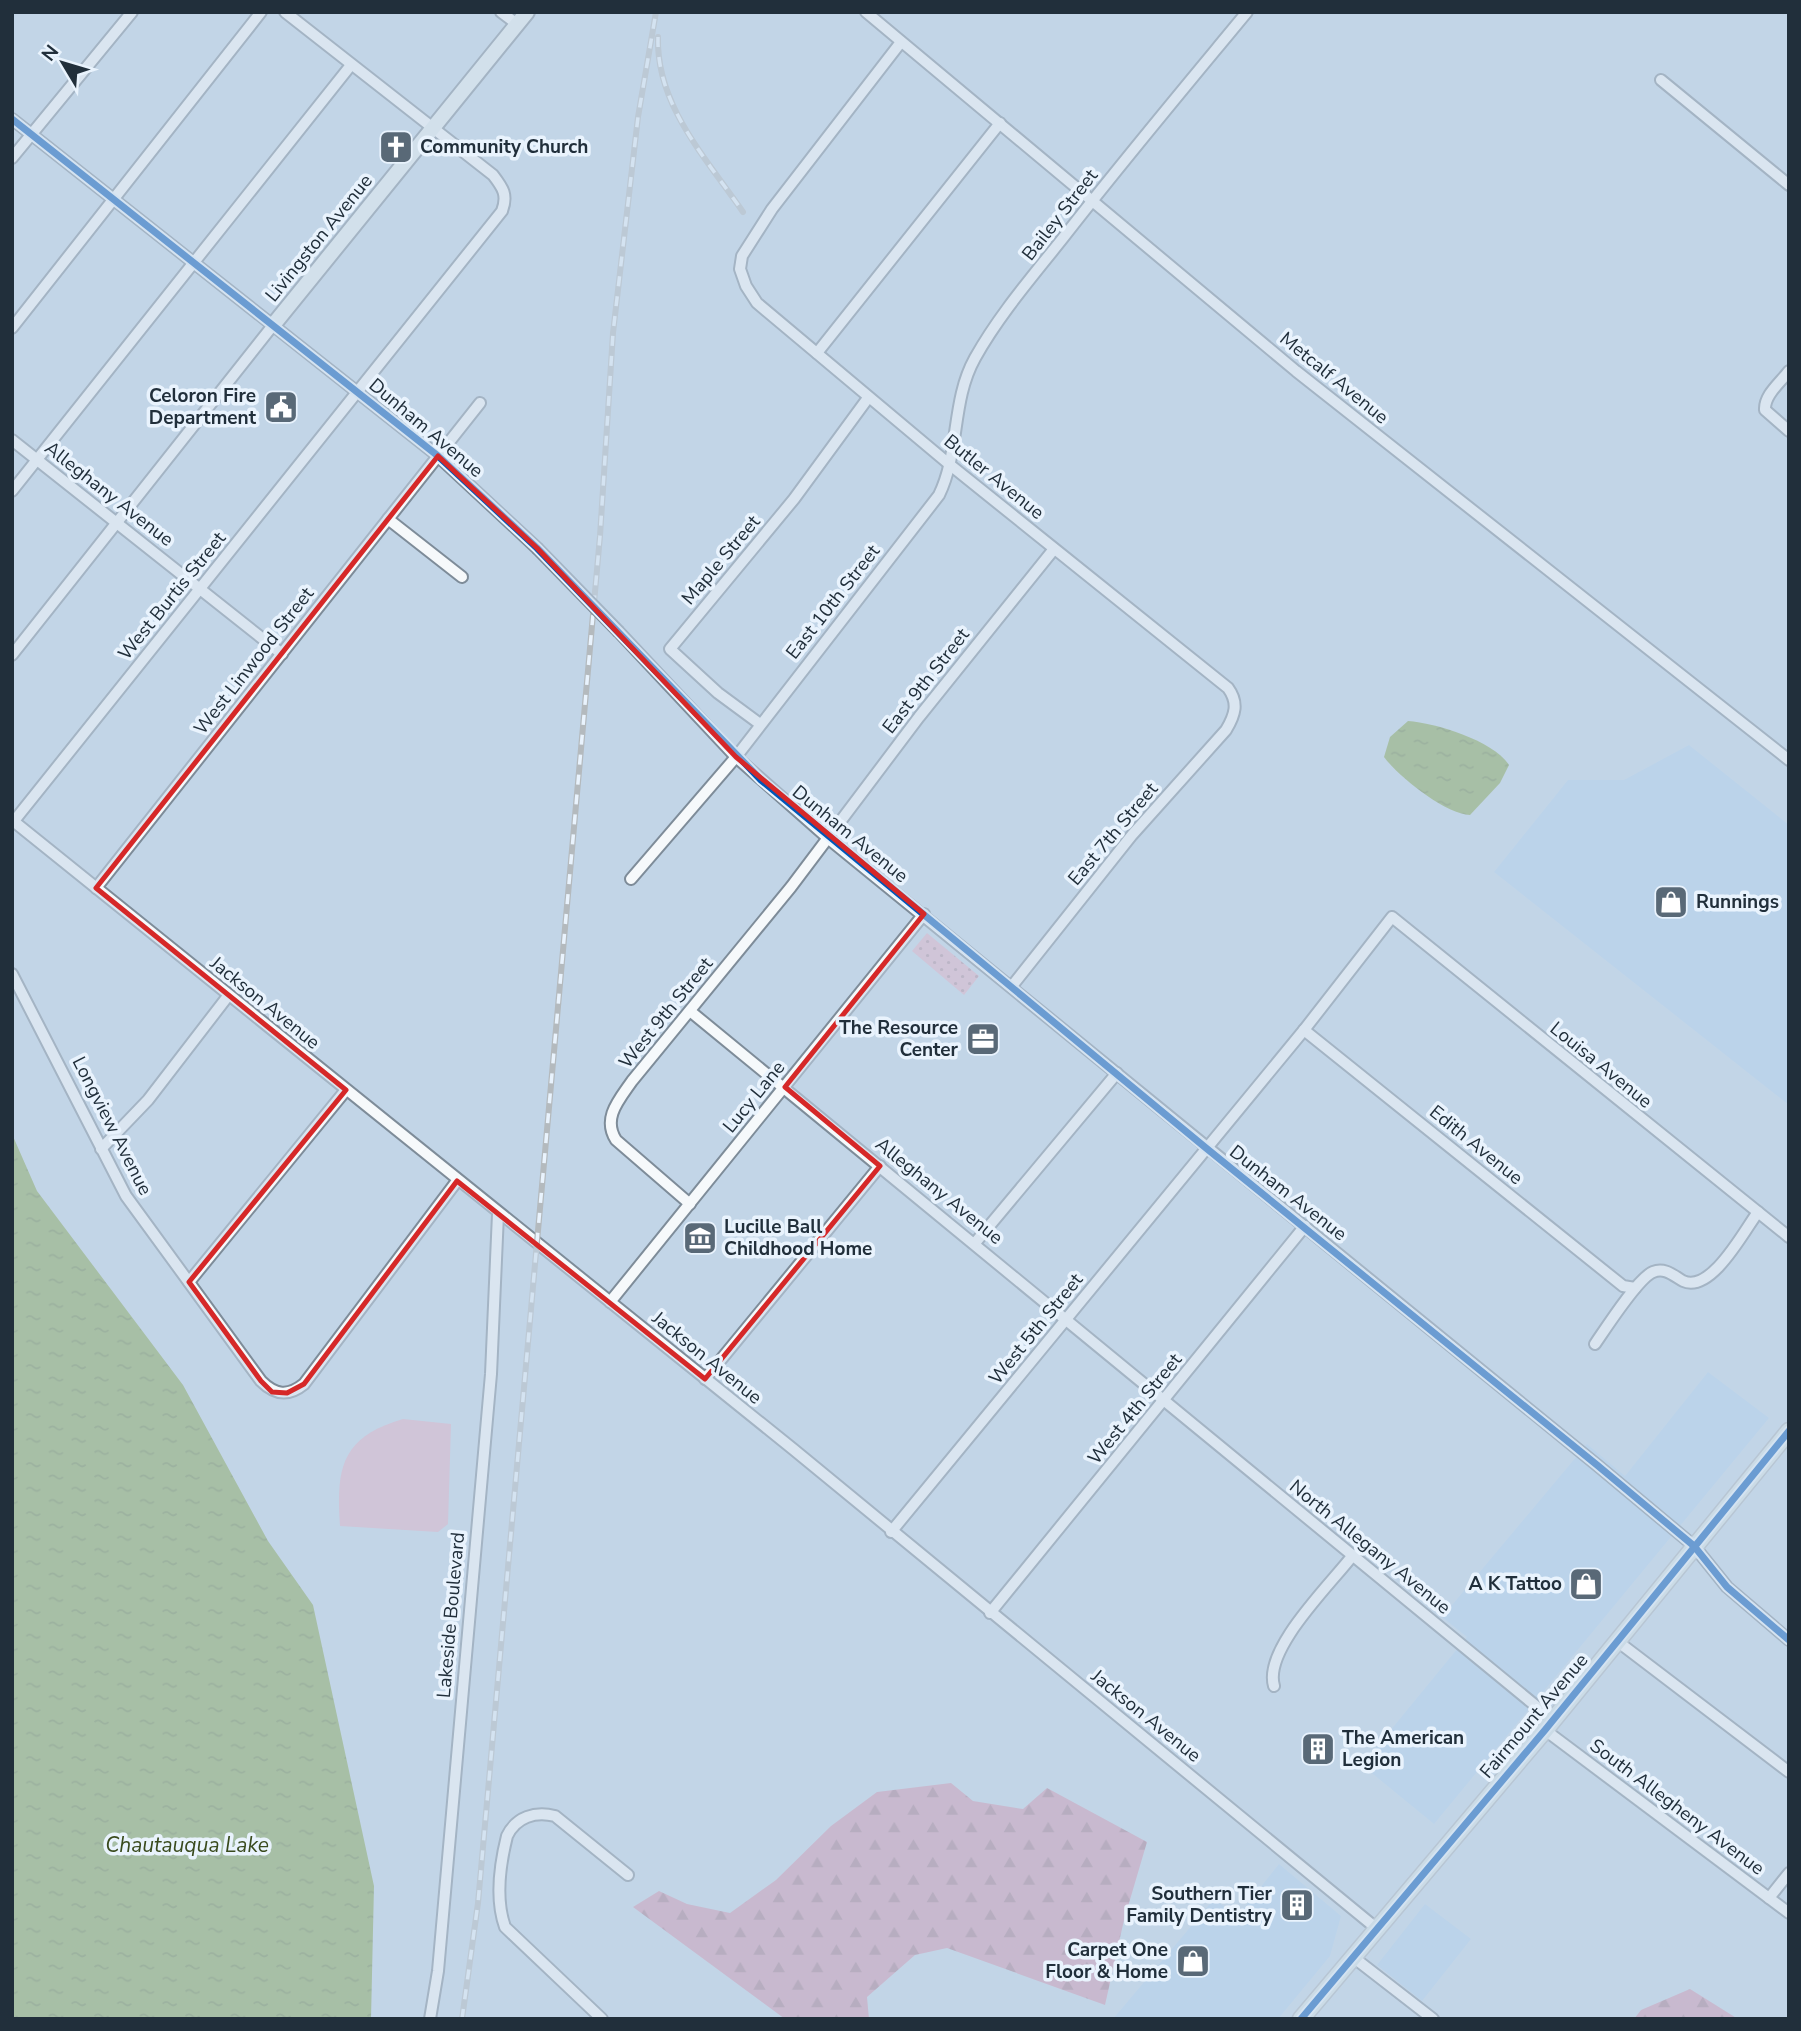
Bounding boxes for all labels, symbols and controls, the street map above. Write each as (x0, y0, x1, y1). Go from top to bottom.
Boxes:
north arrow (28, 28, 98, 98)
text: N (36, 40, 65, 67)
church icon: Community Church (377, 128, 415, 166)
place label: Community Church (420, 134, 588, 160)
street label: Bailey Street (1016, 164, 1104, 266)
street label: Livingston Avenue (259, 169, 379, 307)
street label: Metcalf Avenue (1274, 326, 1394, 430)
street label: Dunham Avenue (363, 372, 489, 484)
place label: Celoron Fire Department (149, 383, 257, 431)
public building icon: Celoron Fire Department (262, 388, 300, 426)
street label: Butler Avenue (938, 428, 1050, 526)
street label: Alleghany Avenue (39, 435, 179, 553)
street label: Maple Street (676, 509, 766, 610)
street label: West Burtis Street (112, 526, 232, 666)
street label: East 10th Street (780, 539, 886, 665)
street label: West Linwood Street (188, 582, 320, 740)
street label: East 9th Street (877, 623, 976, 739)
street label: East 7th Street (1062, 777, 1164, 891)
street label: Dunham Avenue (787, 779, 913, 889)
shop icon: Runnings (1652, 883, 1690, 921)
place label: Runnings (1696, 889, 1779, 915)
street label: Jackson Avenue (204, 950, 325, 1055)
street label: West 9th Street (613, 952, 719, 1074)
place label: The Resource Center (839, 1015, 959, 1063)
street label: Louisa Avenue (1544, 1016, 1658, 1114)
office icon: The Resource Center (964, 1020, 1002, 1058)
street label: Longview Avenue (66, 1052, 158, 1200)
street label: Lucy Lane (717, 1056, 791, 1138)
street label: Edith Avenue (1424, 1099, 1528, 1191)
street label: Alleghany Avenue (870, 1131, 1008, 1251)
street label: Dunham Avenue (1224, 1139, 1352, 1247)
place label: Lucille Ball Childhood Home (724, 1214, 872, 1262)
museum icon: Lucille Ball Childhood Home (681, 1219, 719, 1257)
street label: West 5th Street (983, 1268, 1089, 1390)
street label: Jackson Avenue (646, 1305, 767, 1410)
street label: West 4th Street (1082, 1348, 1188, 1470)
street label: North Allegany Avenue (1284, 1474, 1456, 1620)
street label: Lakeside Boulevard (431, 1531, 471, 1699)
shop icon: A K Tattoo (1567, 1565, 1605, 1603)
place label: A K Tattoo (1468, 1571, 1562, 1597)
street label: Fairmount Avenue (1474, 1648, 1594, 1784)
street label: Jackson Avenue (1085, 1663, 1206, 1768)
place label: The American Legion (1342, 1725, 1464, 1773)
building icon: The American Legion (1299, 1730, 1337, 1768)
street label: South Allegheny Avenue (1584, 1733, 1770, 1881)
water label: Chautauqua Lake (105, 1831, 269, 1859)
place label: Southern Tier Family Dentistry (1126, 1881, 1273, 1929)
building icon: Southern Tier Family Dentistry (1278, 1886, 1316, 1924)
place label: Carpet One Floor & Home (1045, 1937, 1168, 1985)
shop icon: Carpet One Floor & Home (1174, 1942, 1212, 1980)

